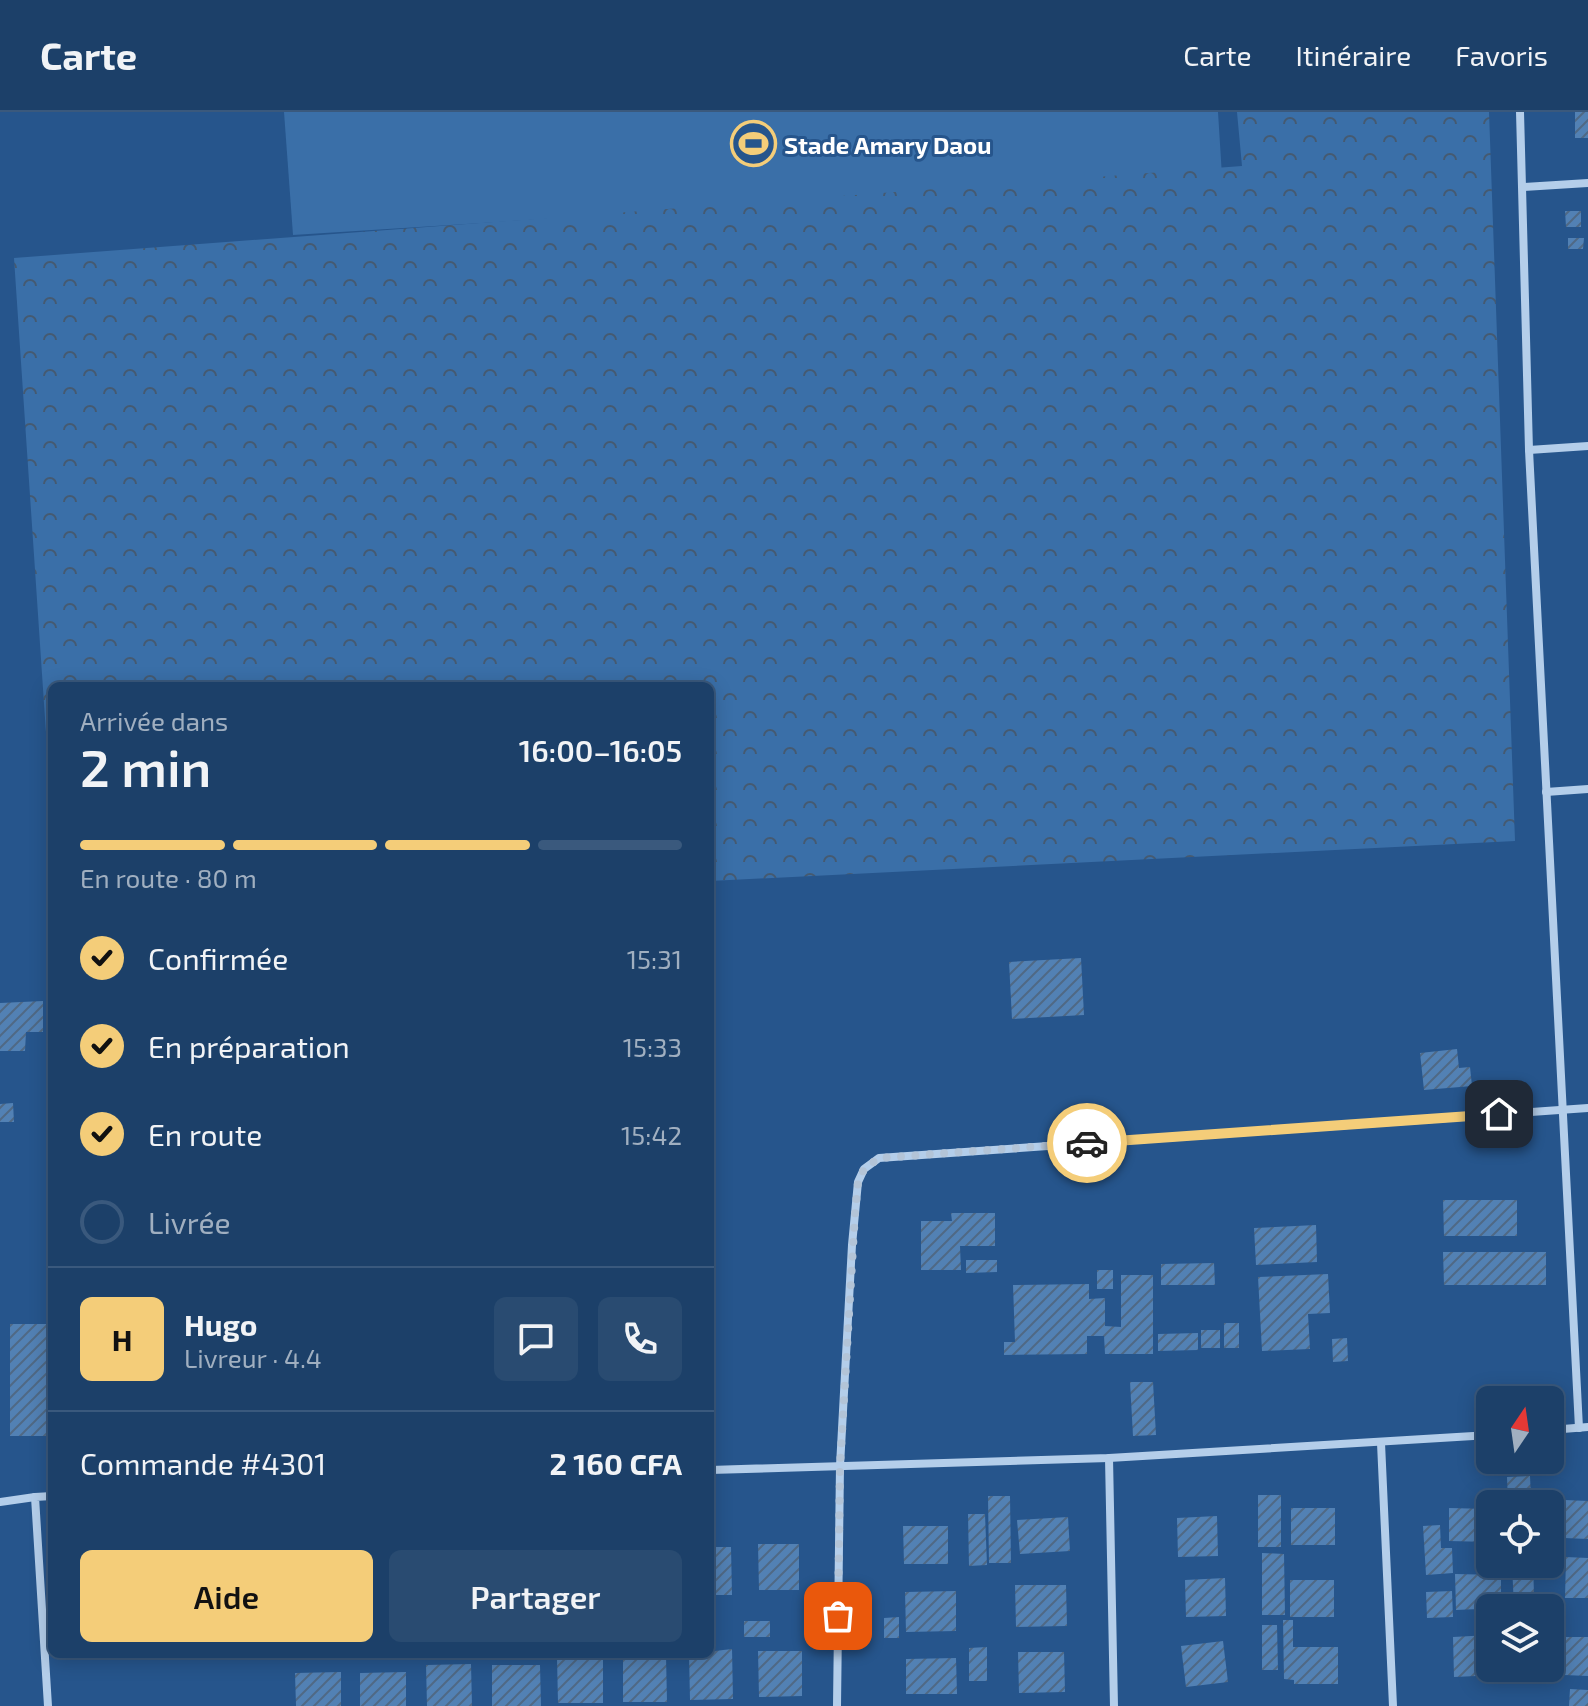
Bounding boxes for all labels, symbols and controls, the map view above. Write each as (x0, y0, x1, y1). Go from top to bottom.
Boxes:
text: Carte (40, 32, 137, 78)
text: Carte (1183, 38, 1252, 72)
text: Itinéraire (1296, 38, 1411, 72)
text: Favoris (1455, 38, 1548, 72)
sports icon: Stade Amary Daou (729, 120, 777, 168)
place label: Stade Amary Daou (784, 130, 991, 159)
text: Arrivée dans (80, 705, 228, 736)
text: 16:00–16:05 (519, 732, 682, 768)
text: 2 min (80, 735, 211, 797)
text: En route · 80 m (80, 862, 257, 893)
icon: check (80, 936, 124, 980)
text: Confirmée (148, 940, 288, 976)
text: 15:31 (627, 943, 682, 974)
icon: check (80, 1024, 124, 1068)
text: En préparation (148, 1028, 350, 1064)
text: 15:33 (623, 1031, 682, 1062)
pin (1465, 1080, 1533, 1148)
icon: home (1477, 1092, 1521, 1136)
courier (1047, 1103, 1127, 1183)
icon: check (80, 1112, 124, 1156)
text: En route (148, 1116, 262, 1152)
text: 15:42 (621, 1119, 682, 1150)
icon: car (1065, 1121, 1109, 1165)
text: Livrée (148, 1204, 231, 1240)
button: chat (494, 1297, 578, 1381)
button: phone (598, 1297, 682, 1381)
text: Hugo (184, 1306, 258, 1342)
text: H (112, 1321, 132, 1357)
text: Livreur · 4.4 (184, 1342, 322, 1373)
north arrow (1476, 1386, 1564, 1474)
map controls (1476, 1386, 1564, 1682)
text: Commande #4301 (80, 1445, 326, 1481)
text: 2 160 CFA (549, 1445, 682, 1481)
button: locate (1476, 1490, 1564, 1578)
button: Aide (80, 1550, 373, 1642)
button: Partager (389, 1550, 682, 1642)
pin (804, 1582, 872, 1650)
icon: bag (816, 1594, 860, 1638)
button: layers (1476, 1594, 1564, 1682)

